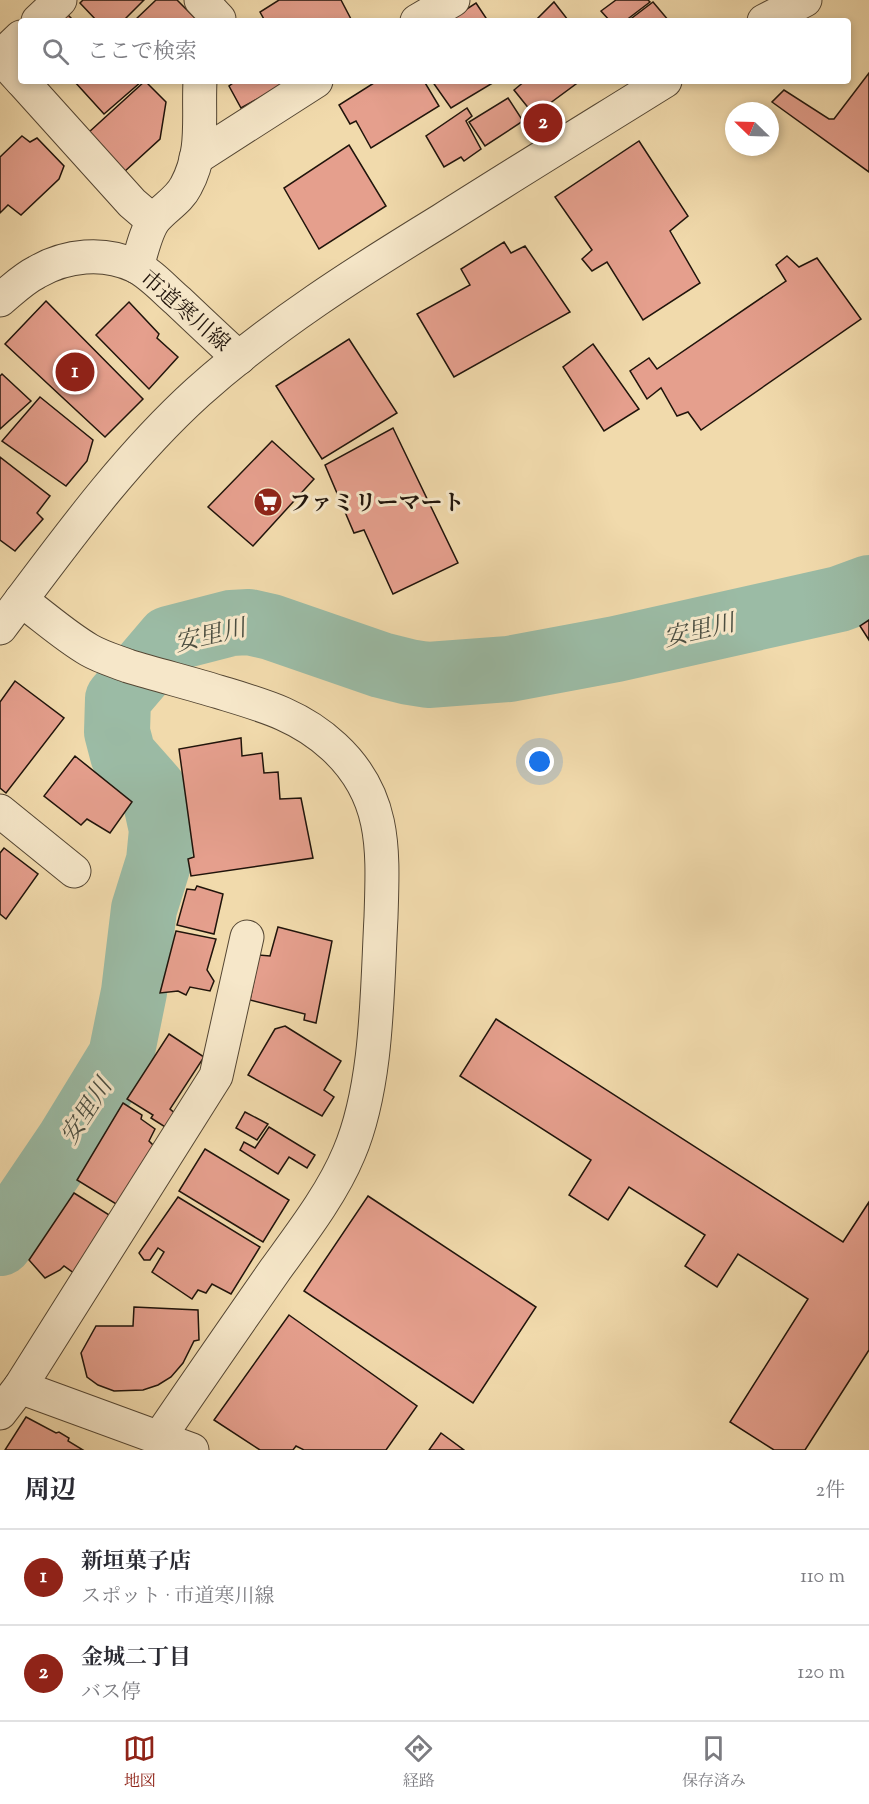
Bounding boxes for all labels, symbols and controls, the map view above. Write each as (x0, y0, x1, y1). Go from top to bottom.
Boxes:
search box (18, 18, 851, 84)
icon: search (39, 35, 72, 68)
text: ここで検索 (87, 37, 197, 69)
pin: 2 (524, 100, 562, 146)
north arrow (725, 102, 779, 156)
street label: 市道寒川線 (132, 264, 236, 360)
pin: 1 (56, 350, 94, 394)
supermarket icon: ファミリーマート (252, 486, 284, 518)
place label: ファミリーマート (289, 489, 465, 521)
water label: 安里川 (661, 607, 741, 657)
water label: 安里川 (172, 612, 252, 662)
your location (525, 747, 554, 776)
water label: 安里川 (54, 1070, 123, 1152)
text: 周辺 (24, 1473, 76, 1510)
text: 2件 (816, 1477, 845, 1506)
text: 新垣菓子店 (81, 1547, 191, 1579)
text: 1 (40, 1563, 47, 1592)
text: 110 m (800, 1563, 845, 1592)
text: スポット · 市道寒川線 (81, 1583, 275, 1612)
text: 金城二丁目 (81, 1643, 191, 1675)
text: 2 (39, 1659, 48, 1688)
text: 120 m (797, 1659, 845, 1688)
text: バス停 (81, 1679, 141, 1708)
tab: 地図 (123, 1732, 156, 1794)
tab: 経路 (402, 1732, 435, 1794)
tab: 保存済み (682, 1732, 746, 1794)

